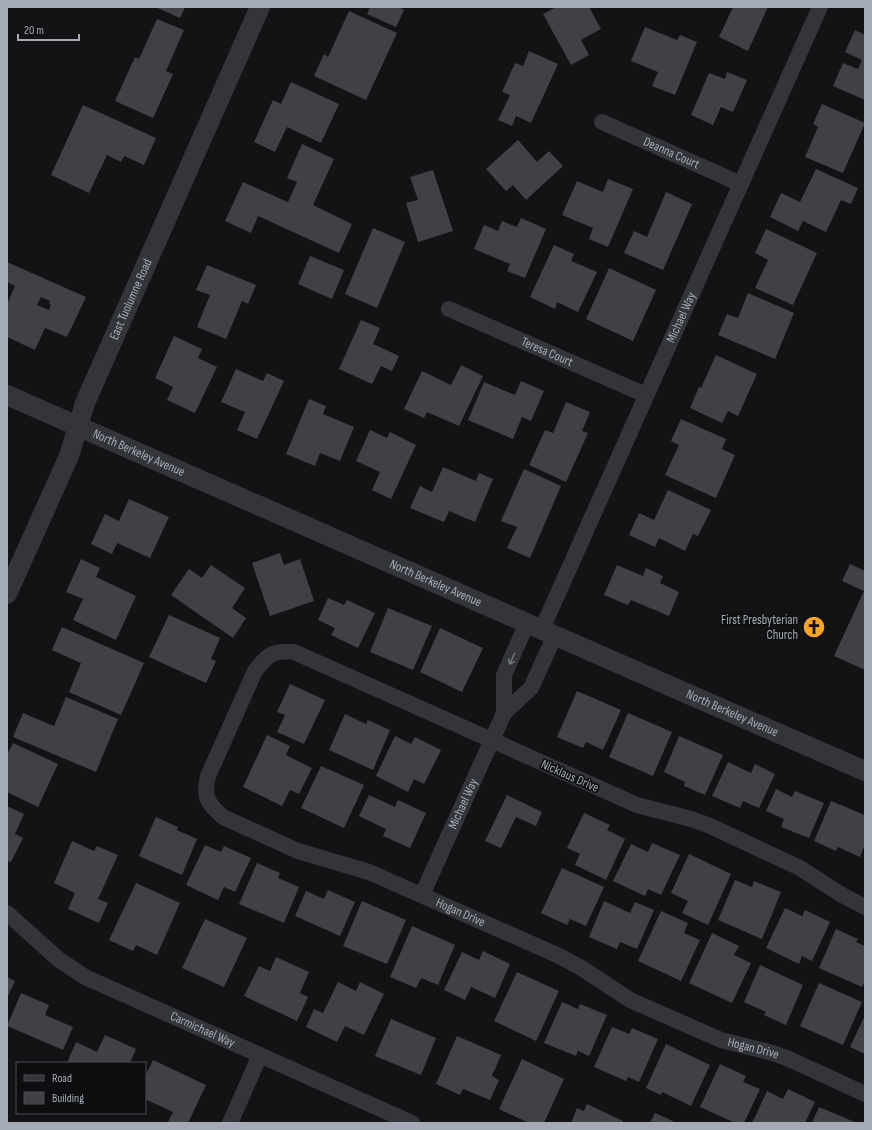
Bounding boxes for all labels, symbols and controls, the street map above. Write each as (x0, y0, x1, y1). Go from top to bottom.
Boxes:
scale bar (18, 16, 79, 42)
text: 20 m (24, 23, 44, 38)
street label: Deanna Court (641, 133, 702, 172)
street label: East Tuolumne Road (106, 256, 156, 342)
street label: Michael Way (663, 290, 699, 345)
street label: Teresa Court (519, 333, 576, 370)
street label: North Berkeley Avenue (90, 426, 187, 480)
street label: North Berkeley Avenue (387, 556, 484, 610)
place label: First Presbyterian Church (721, 612, 798, 643)
church icon: First Presbyterian Church (801, 614, 827, 640)
one-way arrow (507, 652, 515, 664)
street label: North Berkeley Avenue (684, 686, 781, 740)
street label: Nicklaus Drive (539, 756, 601, 796)
street label: Michael Way (445, 776, 481, 832)
street label: Hogan Drive (433, 895, 488, 930)
street label: Carmichael Way (168, 1008, 238, 1051)
street label: Hogan Drive (726, 1034, 781, 1063)
legend (16, 1062, 146, 1114)
text: Road (52, 1071, 72, 1086)
text: Building (52, 1091, 84, 1106)

